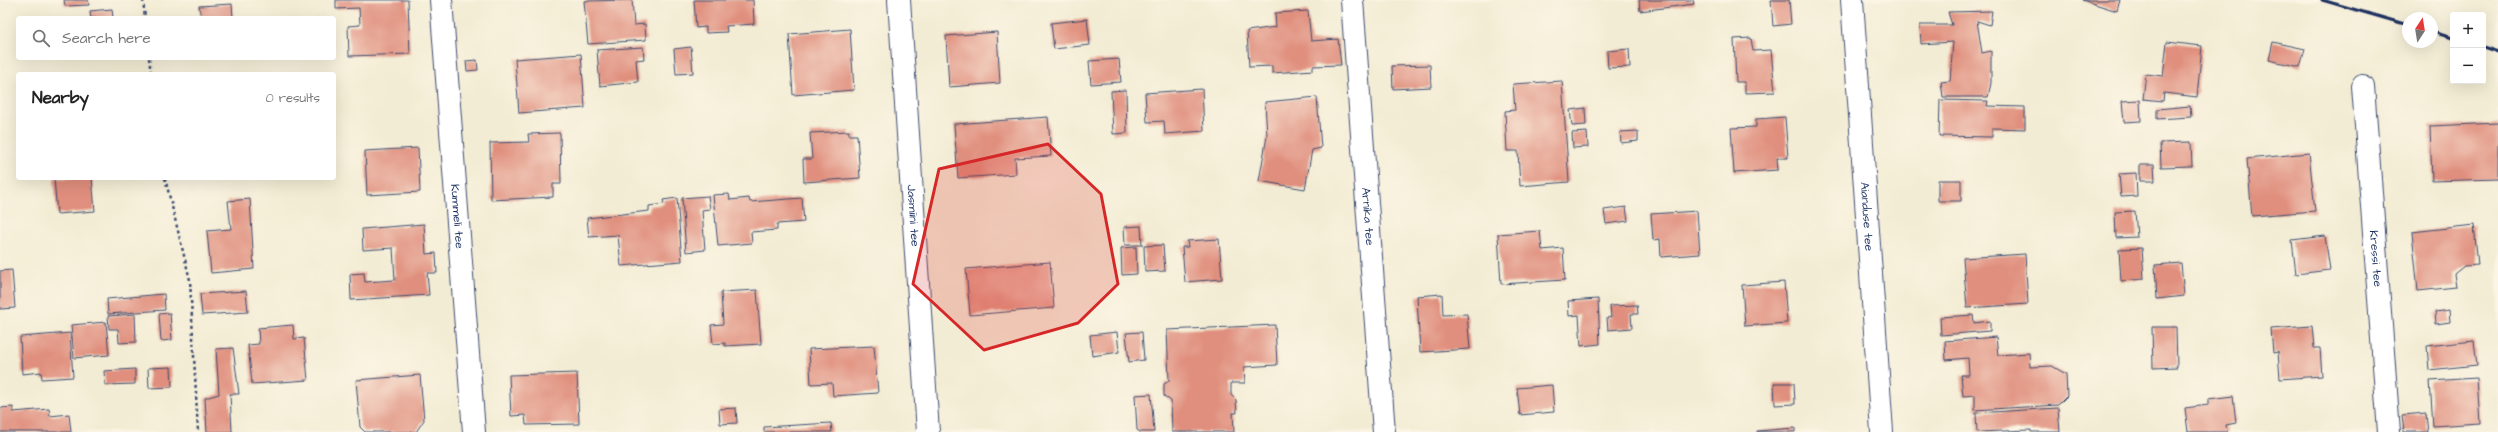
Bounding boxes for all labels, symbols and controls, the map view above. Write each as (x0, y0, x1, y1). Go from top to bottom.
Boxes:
north arrow (2402, 12, 2438, 48)
map controls (2450, 12, 2486, 84)
button: + (2450, 12, 2486, 48)
search box (16, 16, 336, 60)
icon: search (30, 27, 52, 49)
text: Search here (62, 28, 151, 49)
button: − (2450, 48, 2486, 84)
text: Nearby (32, 86, 89, 110)
text: 0 results (265, 89, 320, 107)
street label: Aianduse tee (1856, 181, 1877, 252)
street label: Kummeli tee (446, 183, 468, 250)
street label: Jasmiini tee (902, 184, 924, 248)
street label: Arnika tee (1357, 187, 1378, 247)
street label: Kressi tee (2365, 230, 2386, 288)

